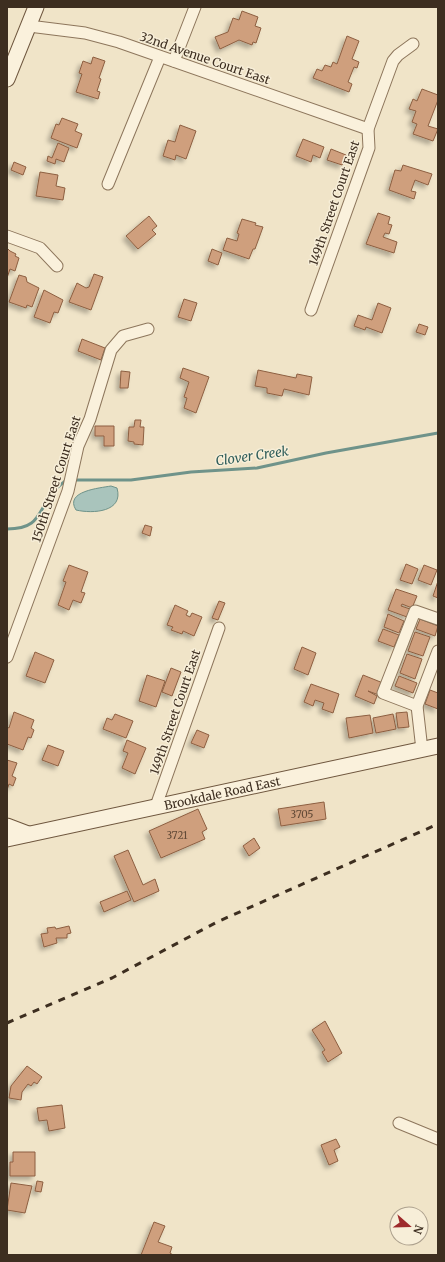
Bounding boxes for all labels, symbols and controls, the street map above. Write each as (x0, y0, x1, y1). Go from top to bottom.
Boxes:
street label: 32nd Avenue Court East (138, 29, 272, 87)
street label: 149th Street Court East (306, 138, 363, 268)
street label: 150th Street Court East (28, 413, 84, 544)
water label: Clover Creek (214, 442, 290, 470)
street label: 149th Street Court East (147, 647, 204, 777)
street label: Brookdale Road East (163, 773, 282, 812)
house number: 3705 (291, 808, 314, 821)
house number: 3721 (166, 829, 188, 842)
north arrow (389, 1206, 429, 1246)
text: N (410, 1223, 426, 1236)

